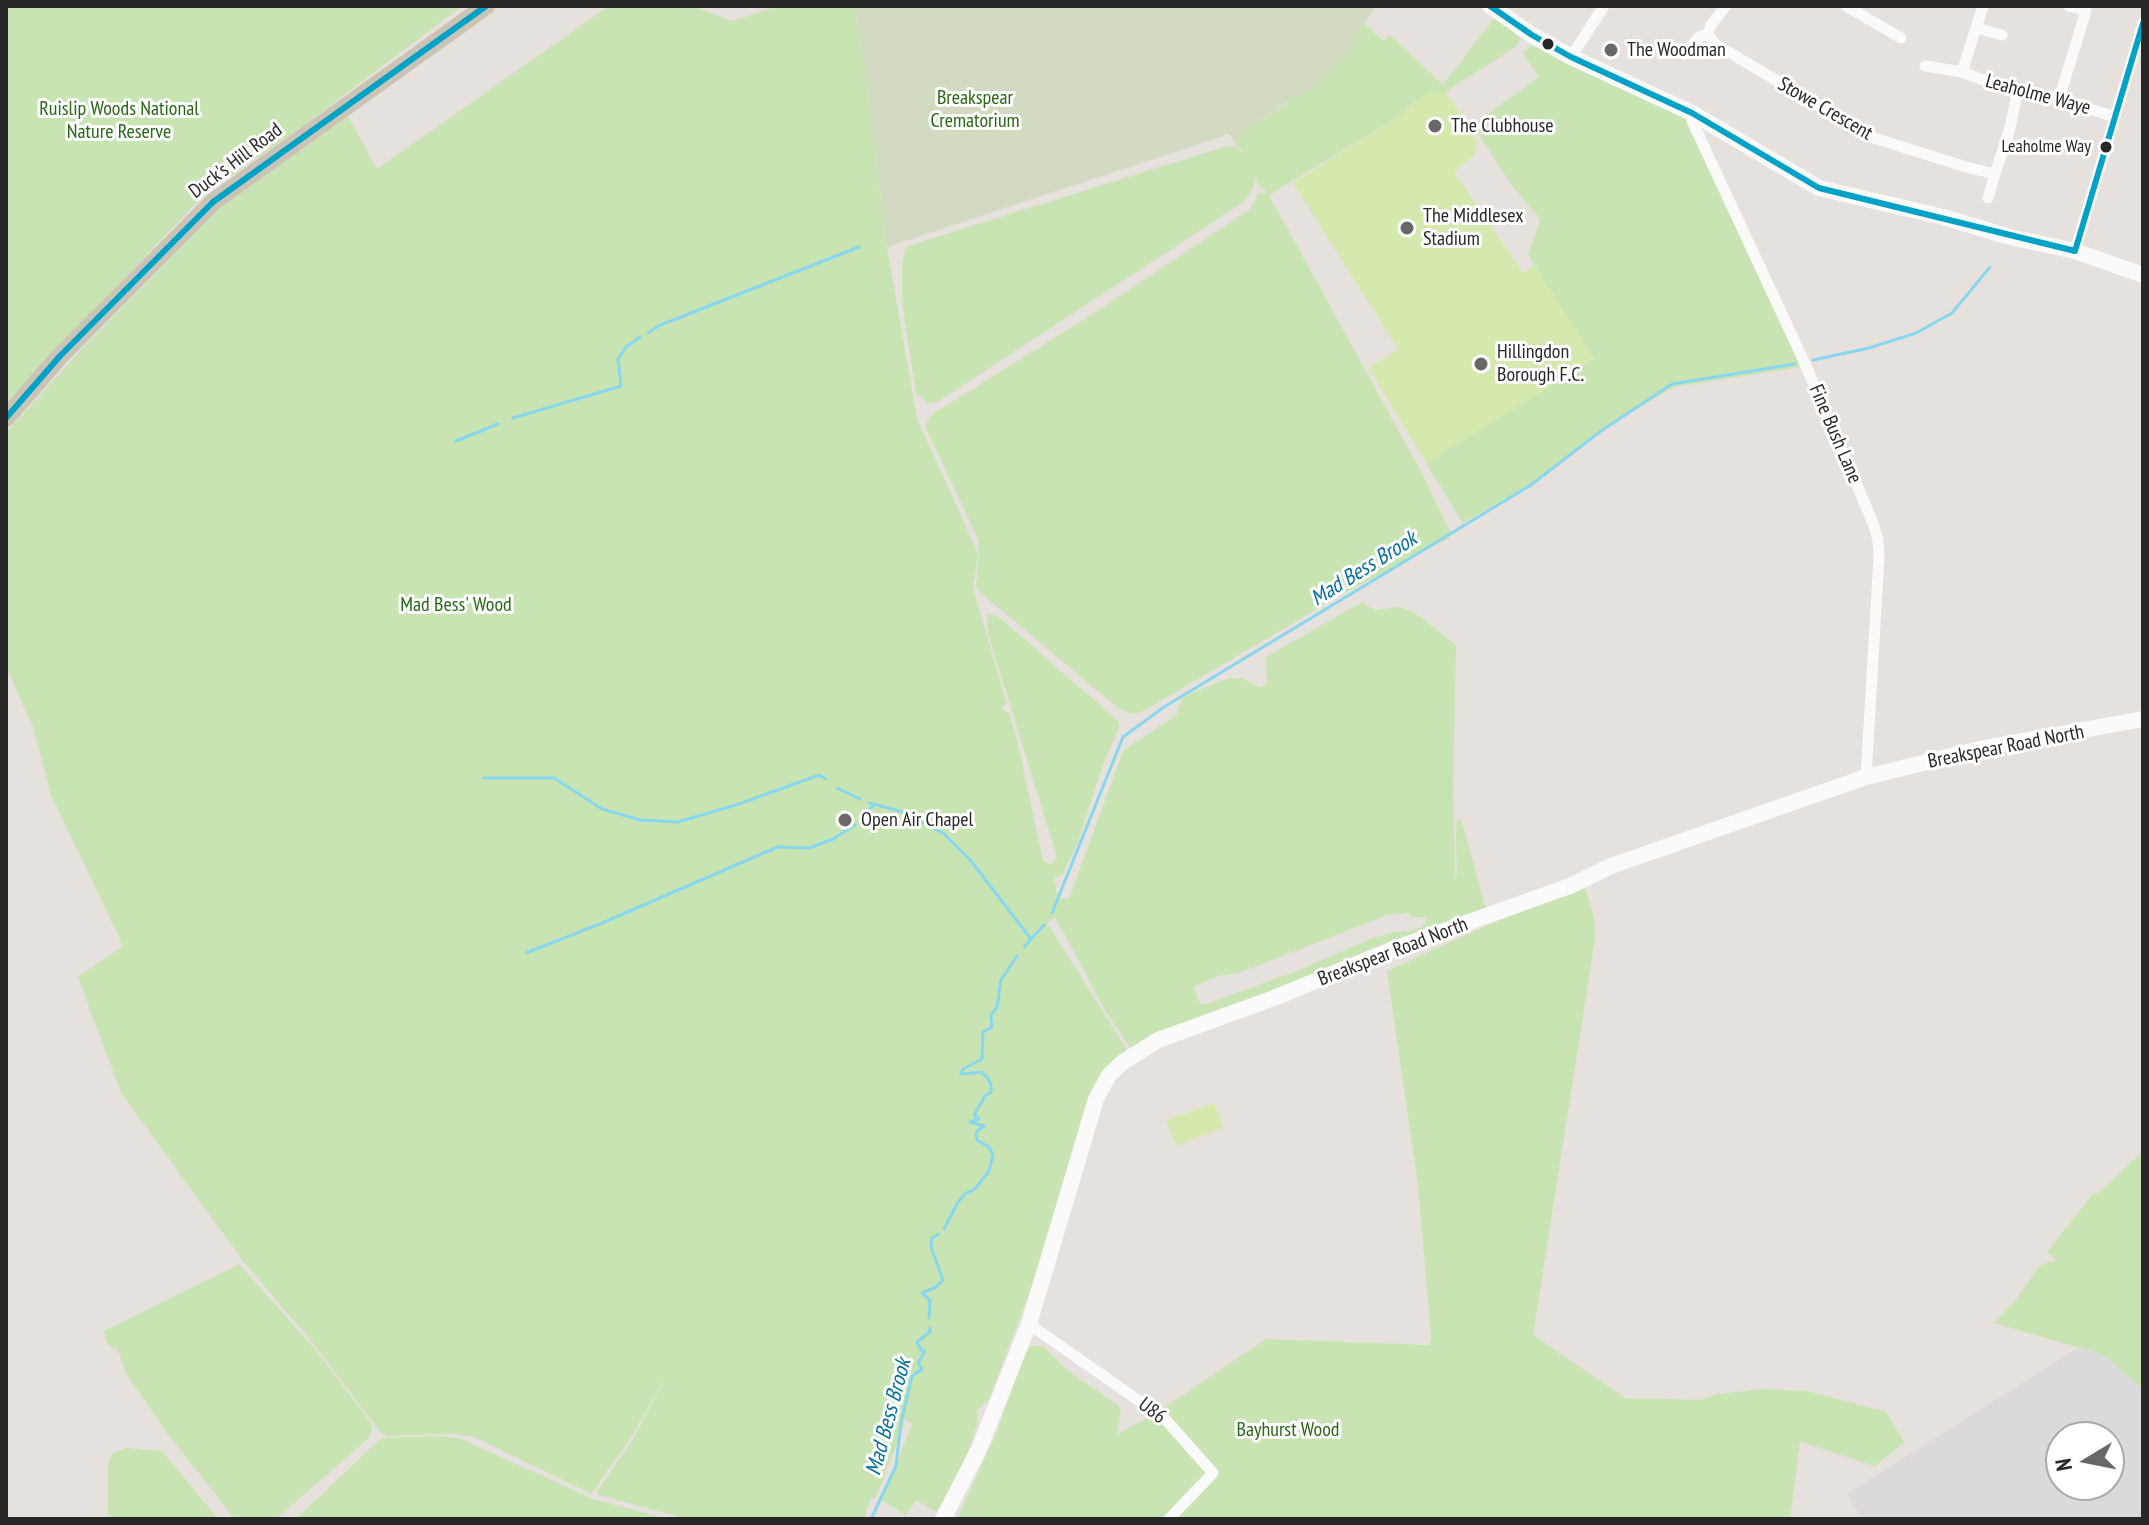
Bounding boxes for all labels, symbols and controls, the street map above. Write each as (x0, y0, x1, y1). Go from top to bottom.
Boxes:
unlabelled marker (1540, 36, 1556, 52)
place label: The Woodman (1627, 38, 1726, 62)
marker: The Woodman (1602, 41, 1620, 59)
street label: Leaholme Waye (1983, 69, 2093, 121)
street label: Stowe Crescent (1773, 72, 1877, 146)
park label: Breakspear Crematorium (930, 86, 1020, 133)
park label: Ruislip Woods National Nature Reserve (39, 97, 199, 144)
place label: The Clubhouse (1451, 114, 1554, 138)
marker: The Clubhouse (1426, 117, 1444, 135)
street label: Duck's Hill Road (185, 118, 287, 204)
place label: Leaholme Way (2001, 136, 2091, 158)
marker: Leaholme Way (2098, 139, 2114, 155)
place label: The Middlesex Stadium (1423, 204, 1523, 251)
marker: The Middlesex Stadium (1398, 219, 1416, 237)
place label: Hillingdon Borough F.C. (1497, 340, 1584, 387)
marker: Hillingdon Borough F.C. (1472, 355, 1490, 373)
street label: Fine Bush Lane (1803, 381, 1867, 487)
water label: Mad Bess Brook (1306, 526, 1422, 612)
park label: Mad Bess' Wood (400, 593, 512, 617)
street label: Breakspear Road North (1926, 720, 2086, 774)
place label: Open Air Chapel (861, 808, 973, 832)
marker: Open Air Chapel (836, 811, 854, 829)
street label: Breakspear Road North (1315, 912, 1471, 992)
water label: Mad Bess Brook (861, 1356, 917, 1478)
street label: U86 (1133, 1393, 1171, 1429)
park label: Bayhurst Wood (1236, 1418, 1340, 1442)
north arrow (2045, 1421, 2125, 1501)
text: N (2049, 1457, 2078, 1473)

